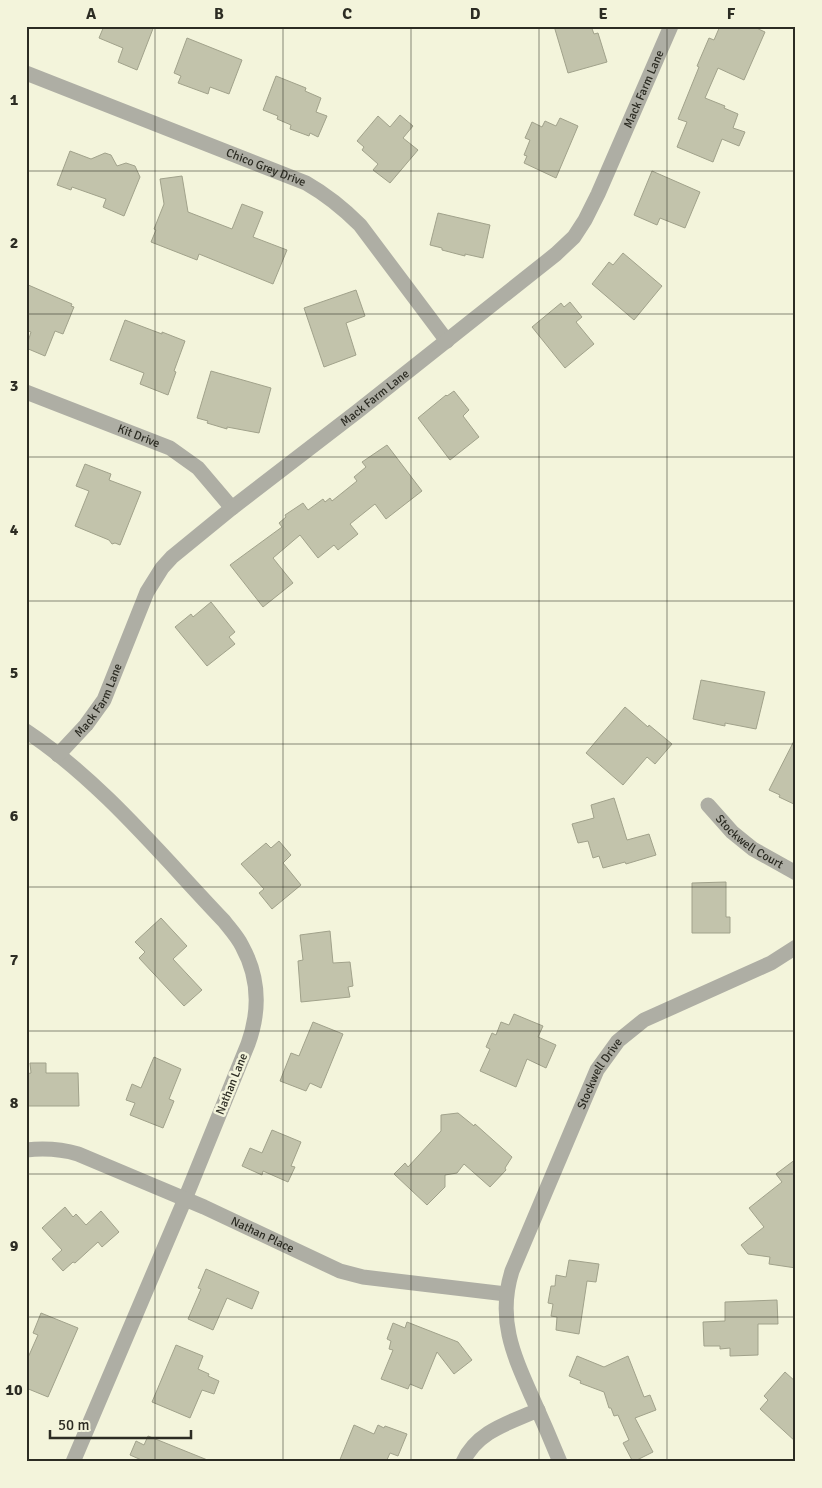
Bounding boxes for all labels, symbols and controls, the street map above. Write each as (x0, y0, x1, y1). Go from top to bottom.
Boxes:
text: A (86, 4, 97, 24)
text: B (214, 4, 224, 24)
text: C (342, 4, 352, 24)
text: D (470, 4, 481, 24)
text: E (598, 4, 608, 24)
text: F (727, 4, 736, 24)
street label: Mack Farm Lane (620, 48, 667, 130)
text: 1 (10, 90, 19, 110)
street label: Chico Grey Drive (224, 145, 308, 190)
text: 2 (10, 233, 18, 253)
street label: Mack Farm Lane (337, 366, 412, 429)
text: 3 (10, 376, 18, 396)
street label: Kit Drive (116, 421, 162, 451)
text: 4 (10, 520, 19, 540)
street label: Mack Farm Lane (71, 661, 125, 740)
text: 5 (10, 663, 18, 683)
text: 6 (10, 806, 19, 826)
street label: Stockwell Court (712, 811, 786, 872)
text: 7 (10, 950, 19, 970)
street label: Stockwell Drive (574, 1035, 625, 1111)
street label: Nathan Lane (213, 1051, 251, 1117)
text: 8 (10, 1093, 19, 1113)
street label: Nathan Place (229, 1213, 297, 1256)
text: 9 (10, 1236, 19, 1256)
text: 10 (5, 1380, 23, 1400)
scale bar (50, 1408, 191, 1440)
text: 50 m (58, 1416, 89, 1434)

